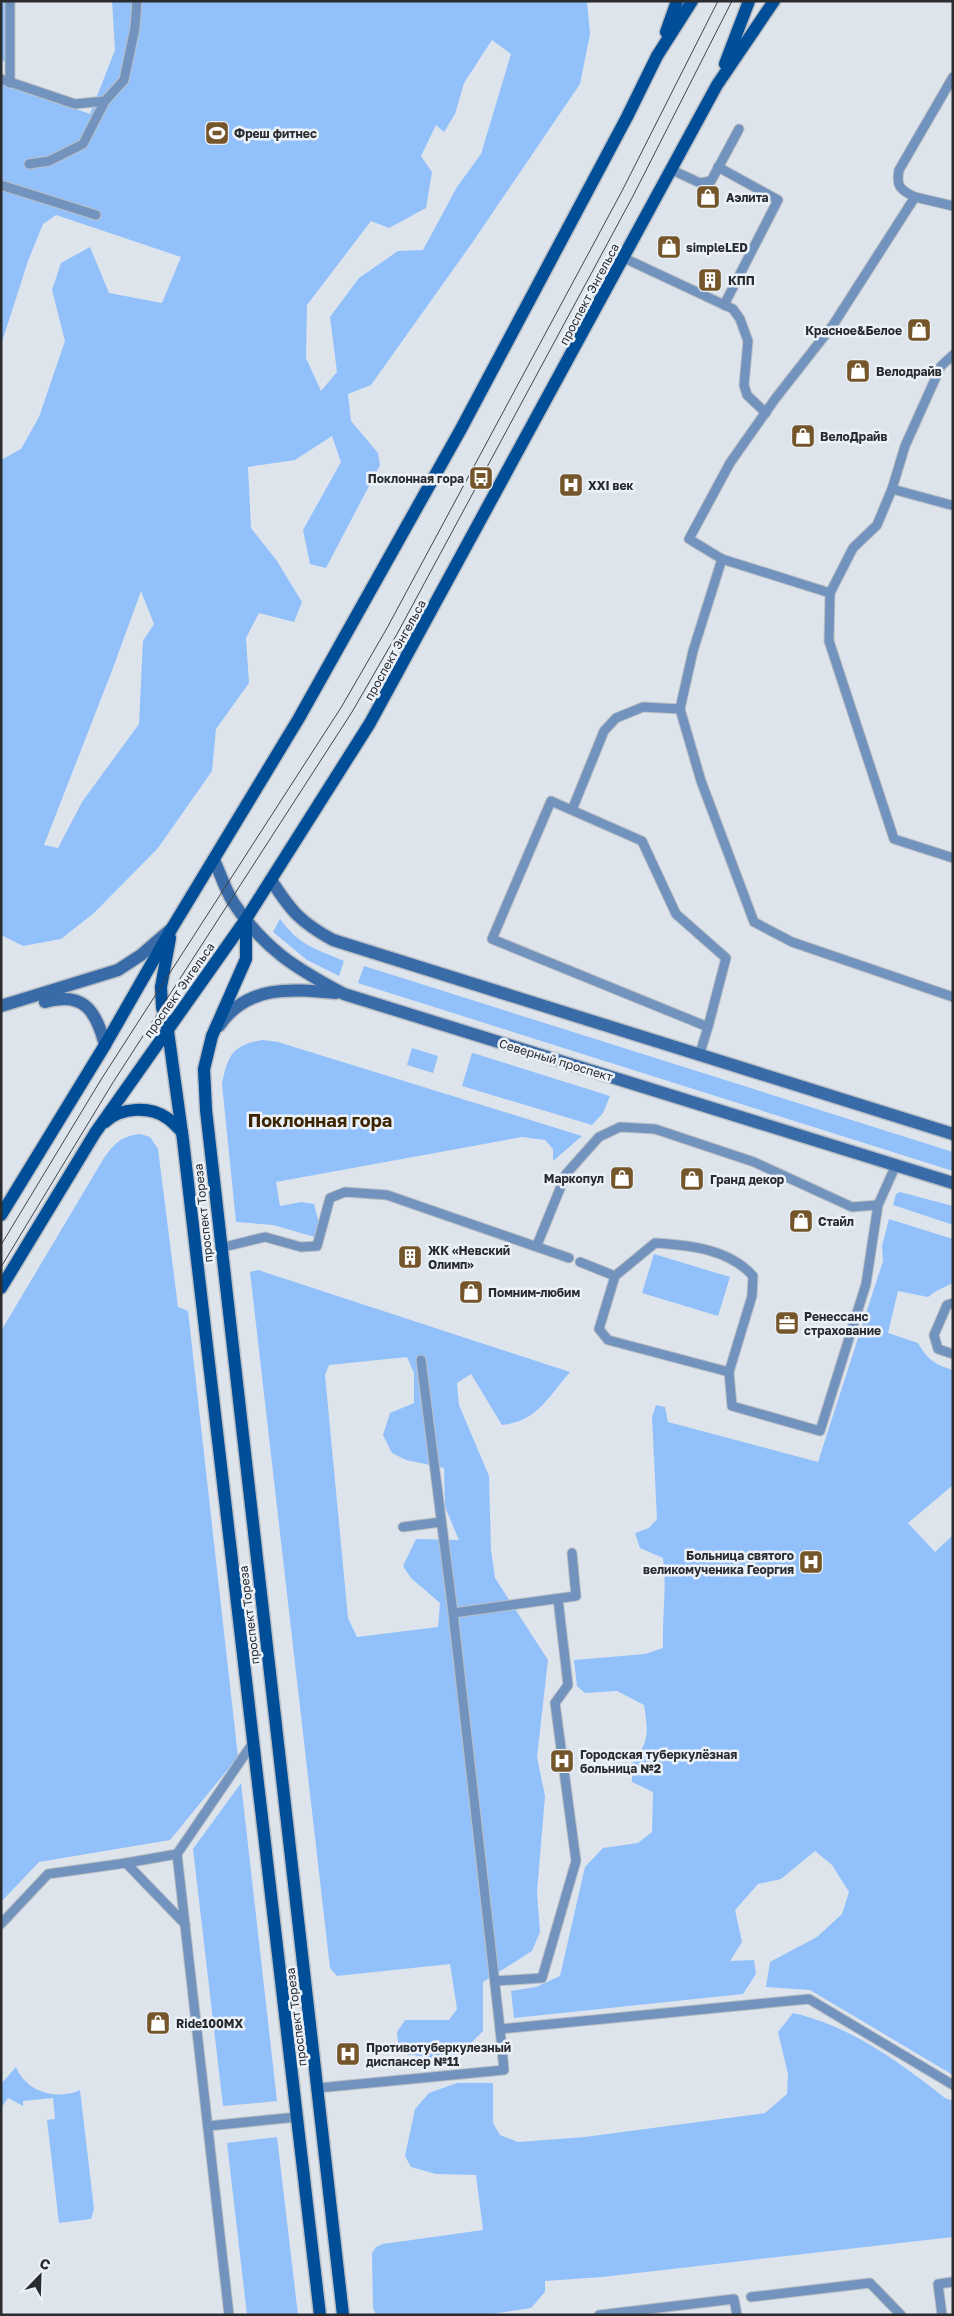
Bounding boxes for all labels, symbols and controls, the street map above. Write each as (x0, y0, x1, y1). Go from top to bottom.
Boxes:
sports icon: Фреш фитнес (204, 120, 230, 146)
place label: Фреш фитнес (234, 126, 317, 141)
shop icon: Аэлита (695, 184, 721, 210)
place label: Аэлита (726, 190, 769, 205)
shop icon: simpleLED (656, 234, 682, 260)
place label: simpleLED (686, 240, 748, 255)
street label: проспект Энгельса (556, 241, 622, 347)
building icon: КПП (697, 267, 723, 293)
place label: КПП (728, 273, 755, 288)
shop icon: Красное&Белое (906, 317, 932, 343)
place label: Красное&Белое (805, 323, 902, 338)
shop icon: Велодрайв (845, 358, 871, 384)
place label: Велодрайв (876, 364, 942, 379)
shop icon: ВелоДрайв (790, 423, 816, 449)
place label: ВелоДрайв (820, 429, 887, 444)
bus stop icon: Поклонная гора (468, 465, 494, 491)
place label: Поклонная гора (368, 471, 464, 486)
hospital icon: XXI век (558, 472, 584, 498)
place label: XXI век (588, 478, 634, 493)
street label: проспект Энгельса (361, 597, 429, 703)
street label: проспект Энгельса (141, 940, 217, 1040)
street label: Северный проспект (497, 1036, 615, 1084)
district label: Поклонная гора (248, 1109, 392, 1131)
street label: проспект Тореза (190, 1163, 216, 1263)
shop icon: Маркопул (609, 1165, 635, 1191)
shop icon: Гранд декор (679, 1166, 705, 1192)
place label: Маркопул (544, 1171, 604, 1186)
place label: Гранд декор (710, 1172, 785, 1187)
shop icon: Стайл (788, 1208, 814, 1234)
place label: Стайл (818, 1214, 854, 1229)
place label: ЖК «Невский Олимп» (428, 1243, 510, 1272)
building icon: ЖК «Невский Олимп» (397, 1244, 423, 1270)
shop icon: Помним-любим (458, 1279, 484, 1305)
place label: Помним-любим (488, 1285, 580, 1300)
place label: Ренессанс страхование (804, 1309, 881, 1338)
office icon: Ренессанс страхование (774, 1310, 800, 1336)
place label: Больница святого великомученика Георгия (643, 1548, 794, 1577)
hospital icon: Больница святого великомученика Георгия (798, 1549, 824, 1575)
street label: проспект Тореза (236, 1565, 262, 1665)
place label: Городская туберкулёзная больница №2 (580, 1747, 737, 1776)
hospital icon: Городская туберкулёзная больница №2 (549, 1748, 575, 1774)
street label: проспект Тореза (283, 1967, 309, 2067)
shop icon: Ride100MX (145, 2010, 171, 2036)
place label: Ride100MX (176, 2016, 244, 2031)
place label: Противотуберкулезный диспансер №11 (366, 2040, 511, 2069)
hospital icon: Противотуберкулезный диспансер №11 (335, 2041, 361, 2067)
north arrow (15, 2251, 65, 2301)
text: С (37, 2254, 53, 2273)

